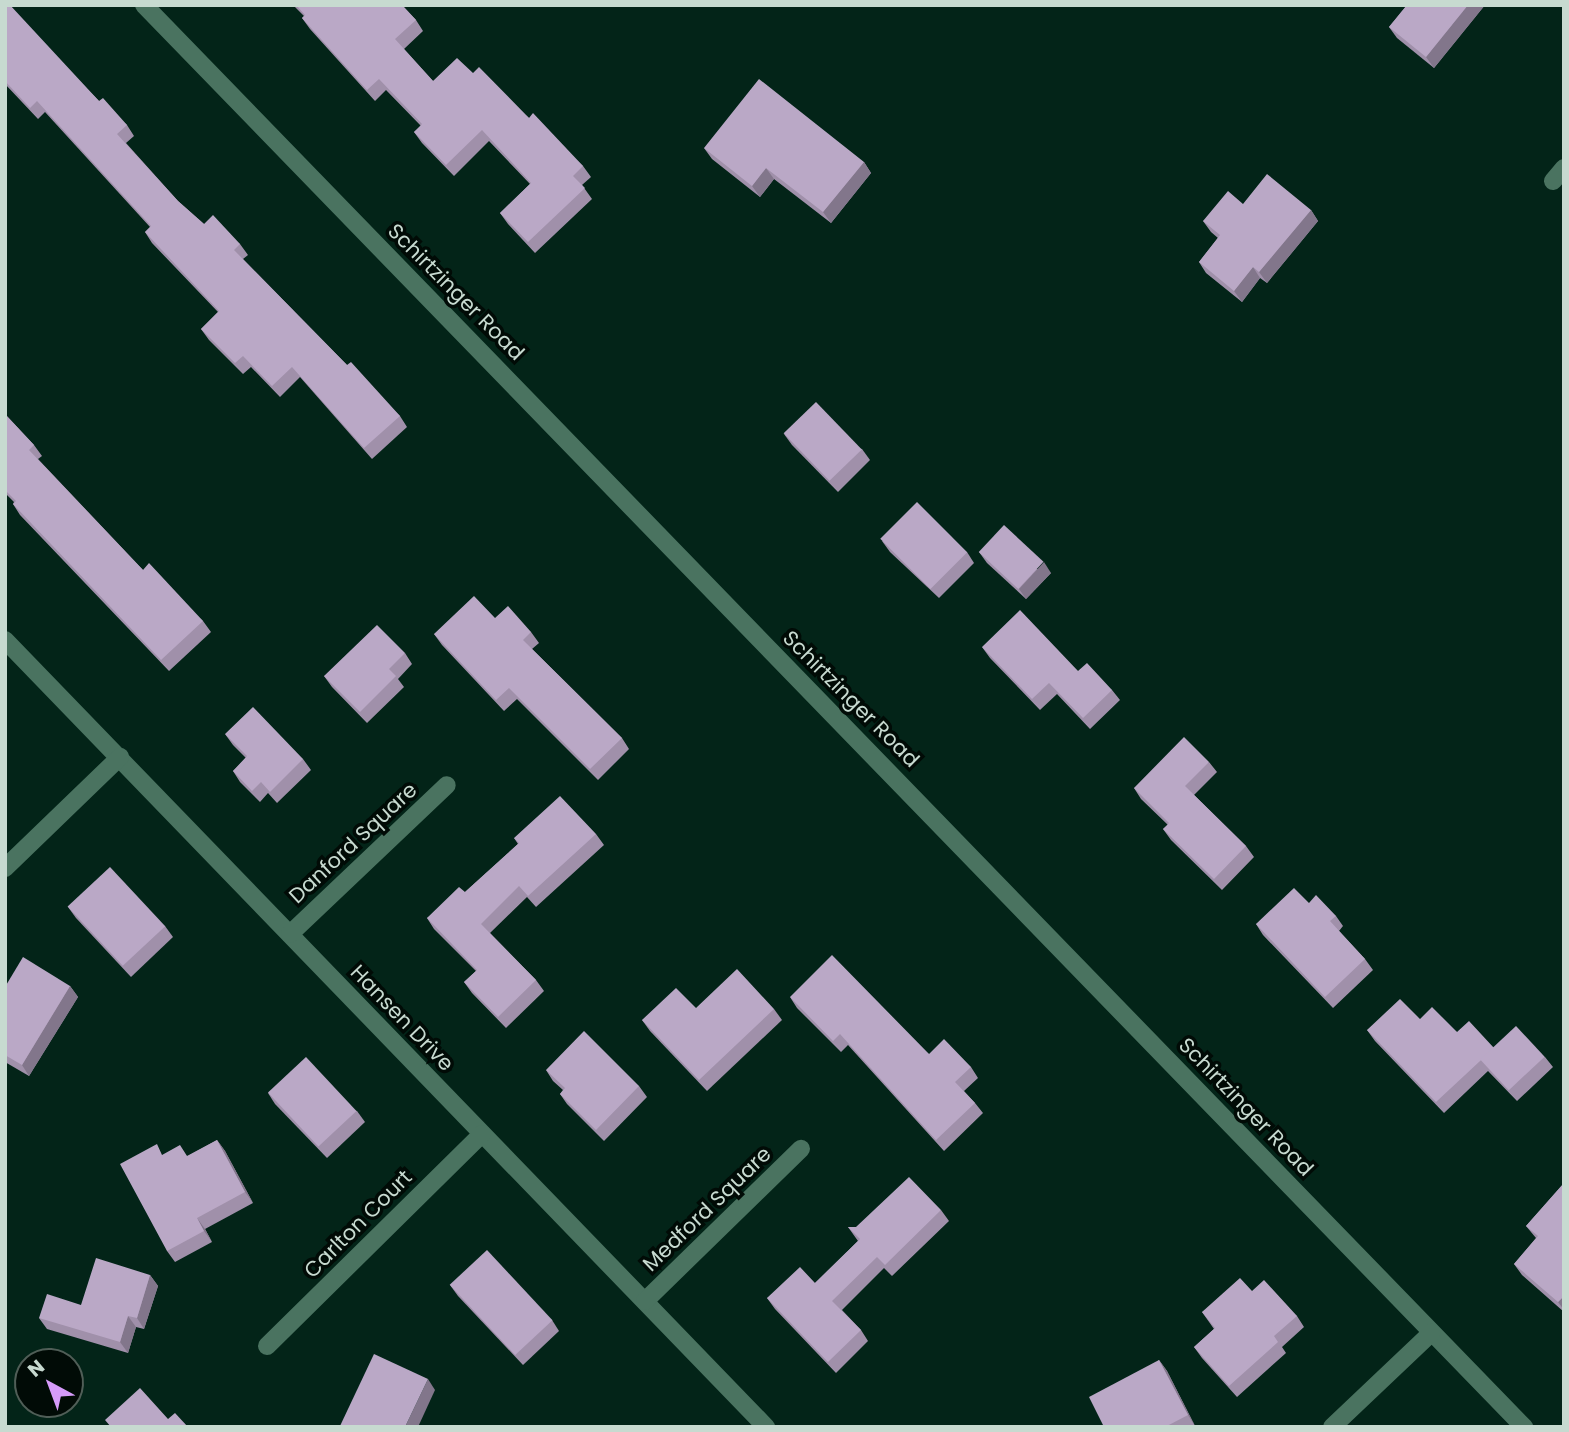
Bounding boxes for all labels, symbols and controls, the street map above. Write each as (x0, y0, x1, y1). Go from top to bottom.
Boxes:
street label: Schirtzinger Road (383, 219, 529, 365)
street label: Schirtzinger Road (778, 626, 924, 772)
street label: Danford Square (284, 777, 422, 909)
street label: Hansen Drive (345, 960, 459, 1076)
street label: Schirtzinger Road (1174, 1033, 1318, 1181)
street label: Medford Square (638, 1141, 776, 1277)
street label: Carlton Court (299, 1165, 417, 1283)
north arrow (14, 1348, 84, 1418)
text: N (22, 1353, 50, 1383)

